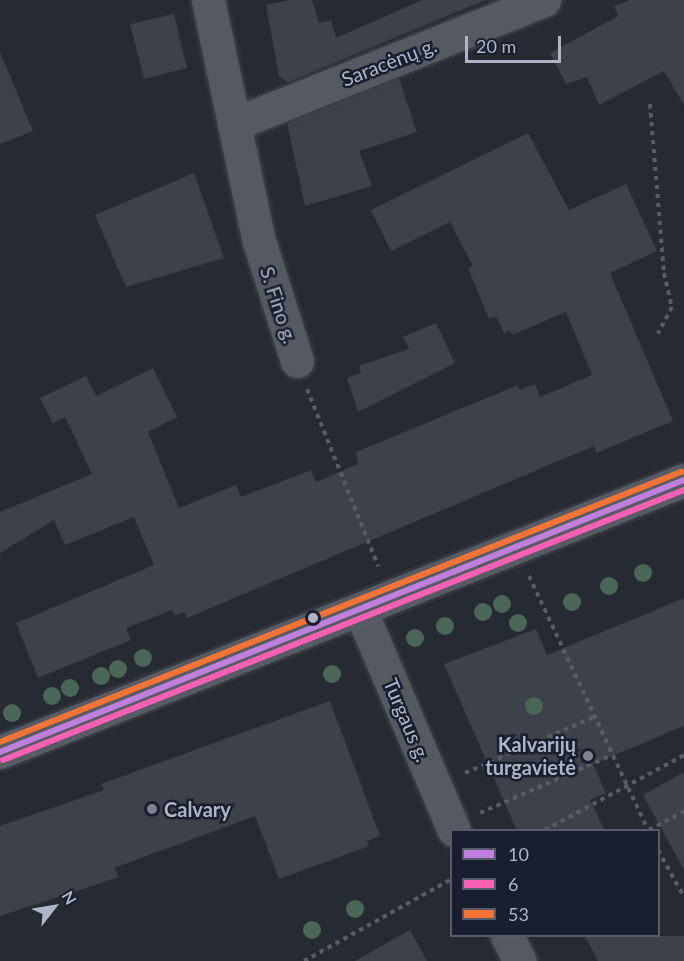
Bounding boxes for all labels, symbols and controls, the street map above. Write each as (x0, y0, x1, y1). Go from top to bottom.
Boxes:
scale bar (468, 24, 564, 62)
street label: Saracėnų g. (338, 33, 440, 91)
text: 20 m (476, 35, 516, 57)
street label: S. Fino g. (255, 263, 303, 347)
unlabelled marker (307, 612, 319, 624)
street label: Turgaus g. (379, 675, 435, 765)
place label: Kalvarijų turgavietė (485, 732, 576, 779)
marker: Kalvarijų turgavietė (581, 749, 595, 763)
place label: Calvary (164, 797, 231, 821)
marker: Calvary (145, 802, 159, 816)
legend (450, 829, 660, 937)
text: 10 (508, 843, 529, 865)
text: 6 (508, 873, 518, 895)
north arrow (24, 877, 84, 937)
text: N (59, 887, 81, 908)
text: 53 (508, 903, 529, 925)

